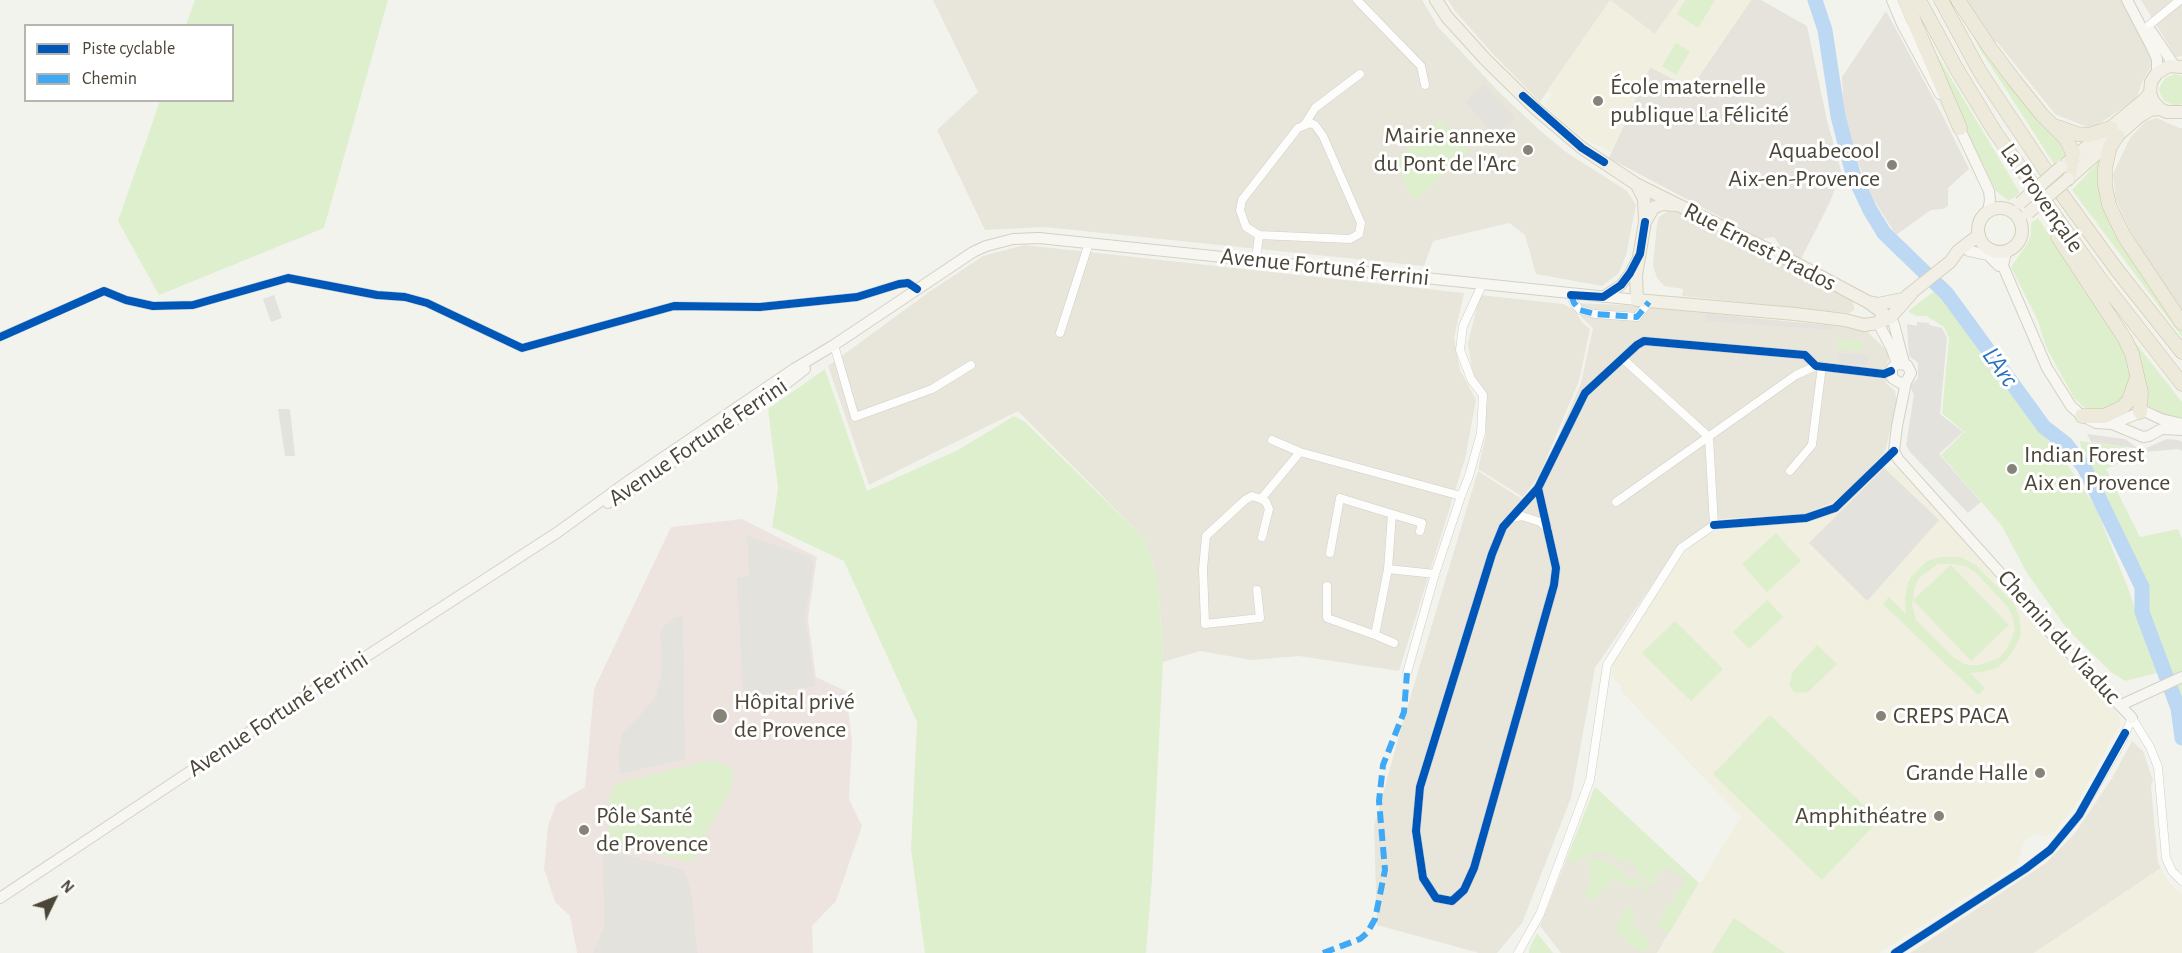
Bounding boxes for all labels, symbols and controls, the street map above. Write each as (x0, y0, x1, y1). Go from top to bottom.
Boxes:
legend (24, 24, 234, 102)
text: Piste cyclable (82, 40, 175, 58)
text: Chemin (82, 70, 137, 88)
place label: École maternelle publique La Félicité (1610, 73, 1789, 129)
marker: École maternelle publique La Félicité (1591, 94, 1605, 108)
place label: Mairie annexe du Pont de l'Arc (1374, 122, 1516, 178)
place label: Aquabecool Aix-en-Provence (1728, 137, 1880, 193)
street label: La Provençale (1994, 138, 2090, 258)
marker: Mairie annexe du Pont de l'Arc (1521, 143, 1535, 157)
marker: Aquabecool Aix-en-Provence (1885, 158, 1899, 172)
street label: Rue Ernest Prados (1679, 196, 1841, 298)
street label: Avenue Fortuné Ferrini (1219, 242, 1431, 292)
water label: L'Arc (1975, 341, 2025, 393)
street label: Avenue Fortuné Ferrini (603, 371, 793, 513)
place label: Indian Forest Aix en Provence (2024, 441, 2170, 497)
marker: Indian Forest Aix en Provence (2005, 462, 2019, 476)
street label: Chemin du Viaduc (1991, 564, 2127, 710)
street label: Avenue Fortuné Ferrini (182, 645, 374, 783)
place label: Hôpital privé de Provence (734, 688, 855, 744)
place label: CREPS PACA (1893, 702, 2009, 730)
marker: Hôpital privé de Provence (711, 707, 729, 725)
marker: CREPS PACA (1874, 709, 1888, 723)
place label: Grande Halle (1906, 759, 2028, 787)
marker: Grande Halle (2033, 766, 2047, 780)
place label: Pôle Santé de Provence (596, 802, 708, 858)
place label: Amphithéatre (1795, 802, 1927, 830)
marker: Amphithéatre (1932, 809, 1946, 823)
marker: Pôle Santé de Provence (577, 823, 591, 837)
north arrow (24, 869, 84, 929)
text: N (58, 877, 77, 896)

